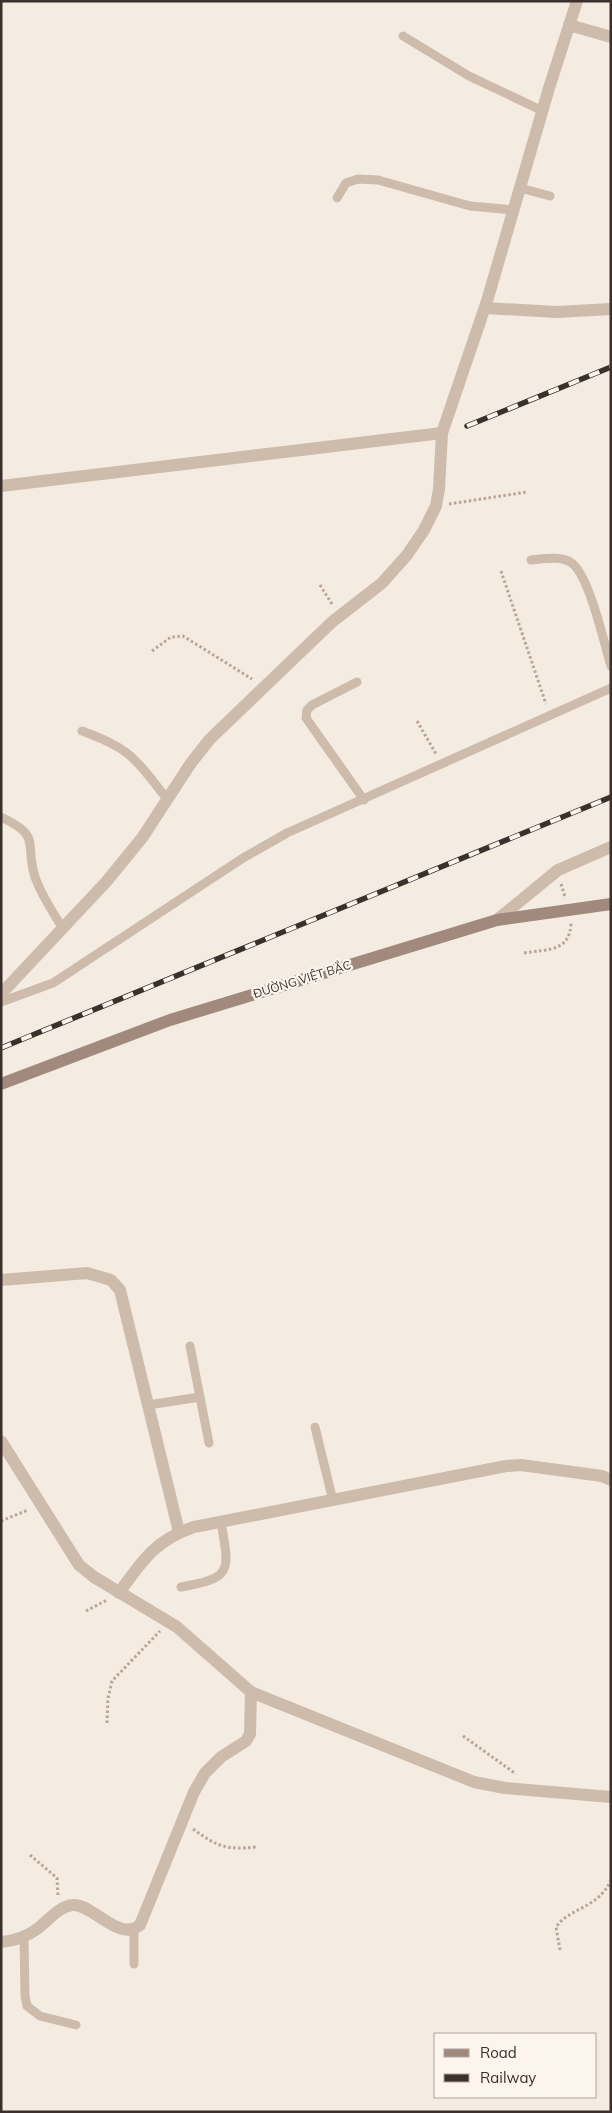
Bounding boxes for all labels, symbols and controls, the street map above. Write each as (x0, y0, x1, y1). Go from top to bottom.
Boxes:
street label: ĐƯỜNG VIỆT BẮC (251, 957, 353, 1001)
legend (434, 2033, 597, 2098)
text: Road (480, 2043, 517, 2062)
text: Railway (480, 2068, 536, 2087)

